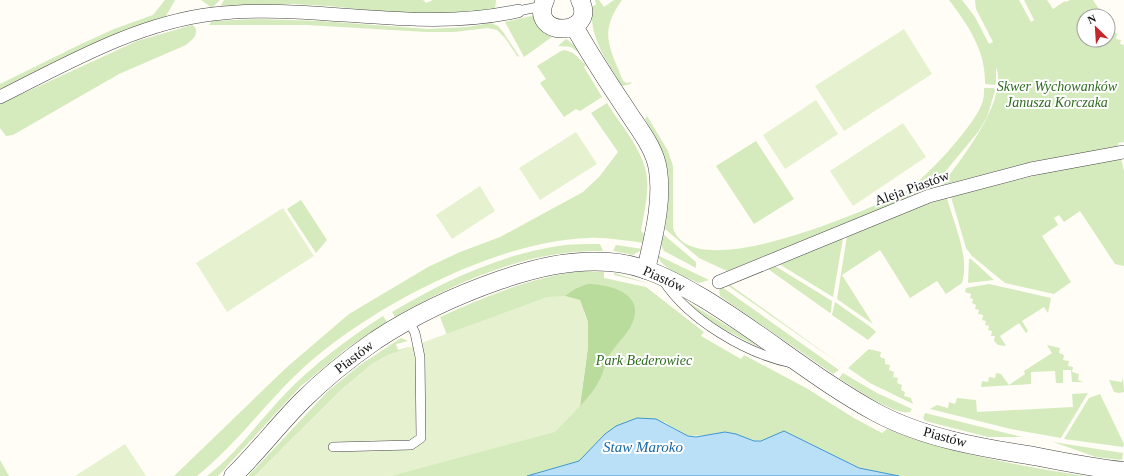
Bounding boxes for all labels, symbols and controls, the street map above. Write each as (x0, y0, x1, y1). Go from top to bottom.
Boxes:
north arrow (1076, 8, 1116, 48)
text: N (1086, 12, 1098, 26)
park label: Skwer Wychowanków Janusza Korczaka (997, 79, 1118, 110)
street label: Aleja Piastów (873, 167, 952, 208)
street label: Piastów (641, 263, 688, 295)
street label: Piastów (332, 337, 377, 376)
park label: Park Bederowiec (595, 353, 693, 368)
street label: Piastów (922, 424, 969, 450)
water label: Staw Maroko (603, 439, 683, 455)

